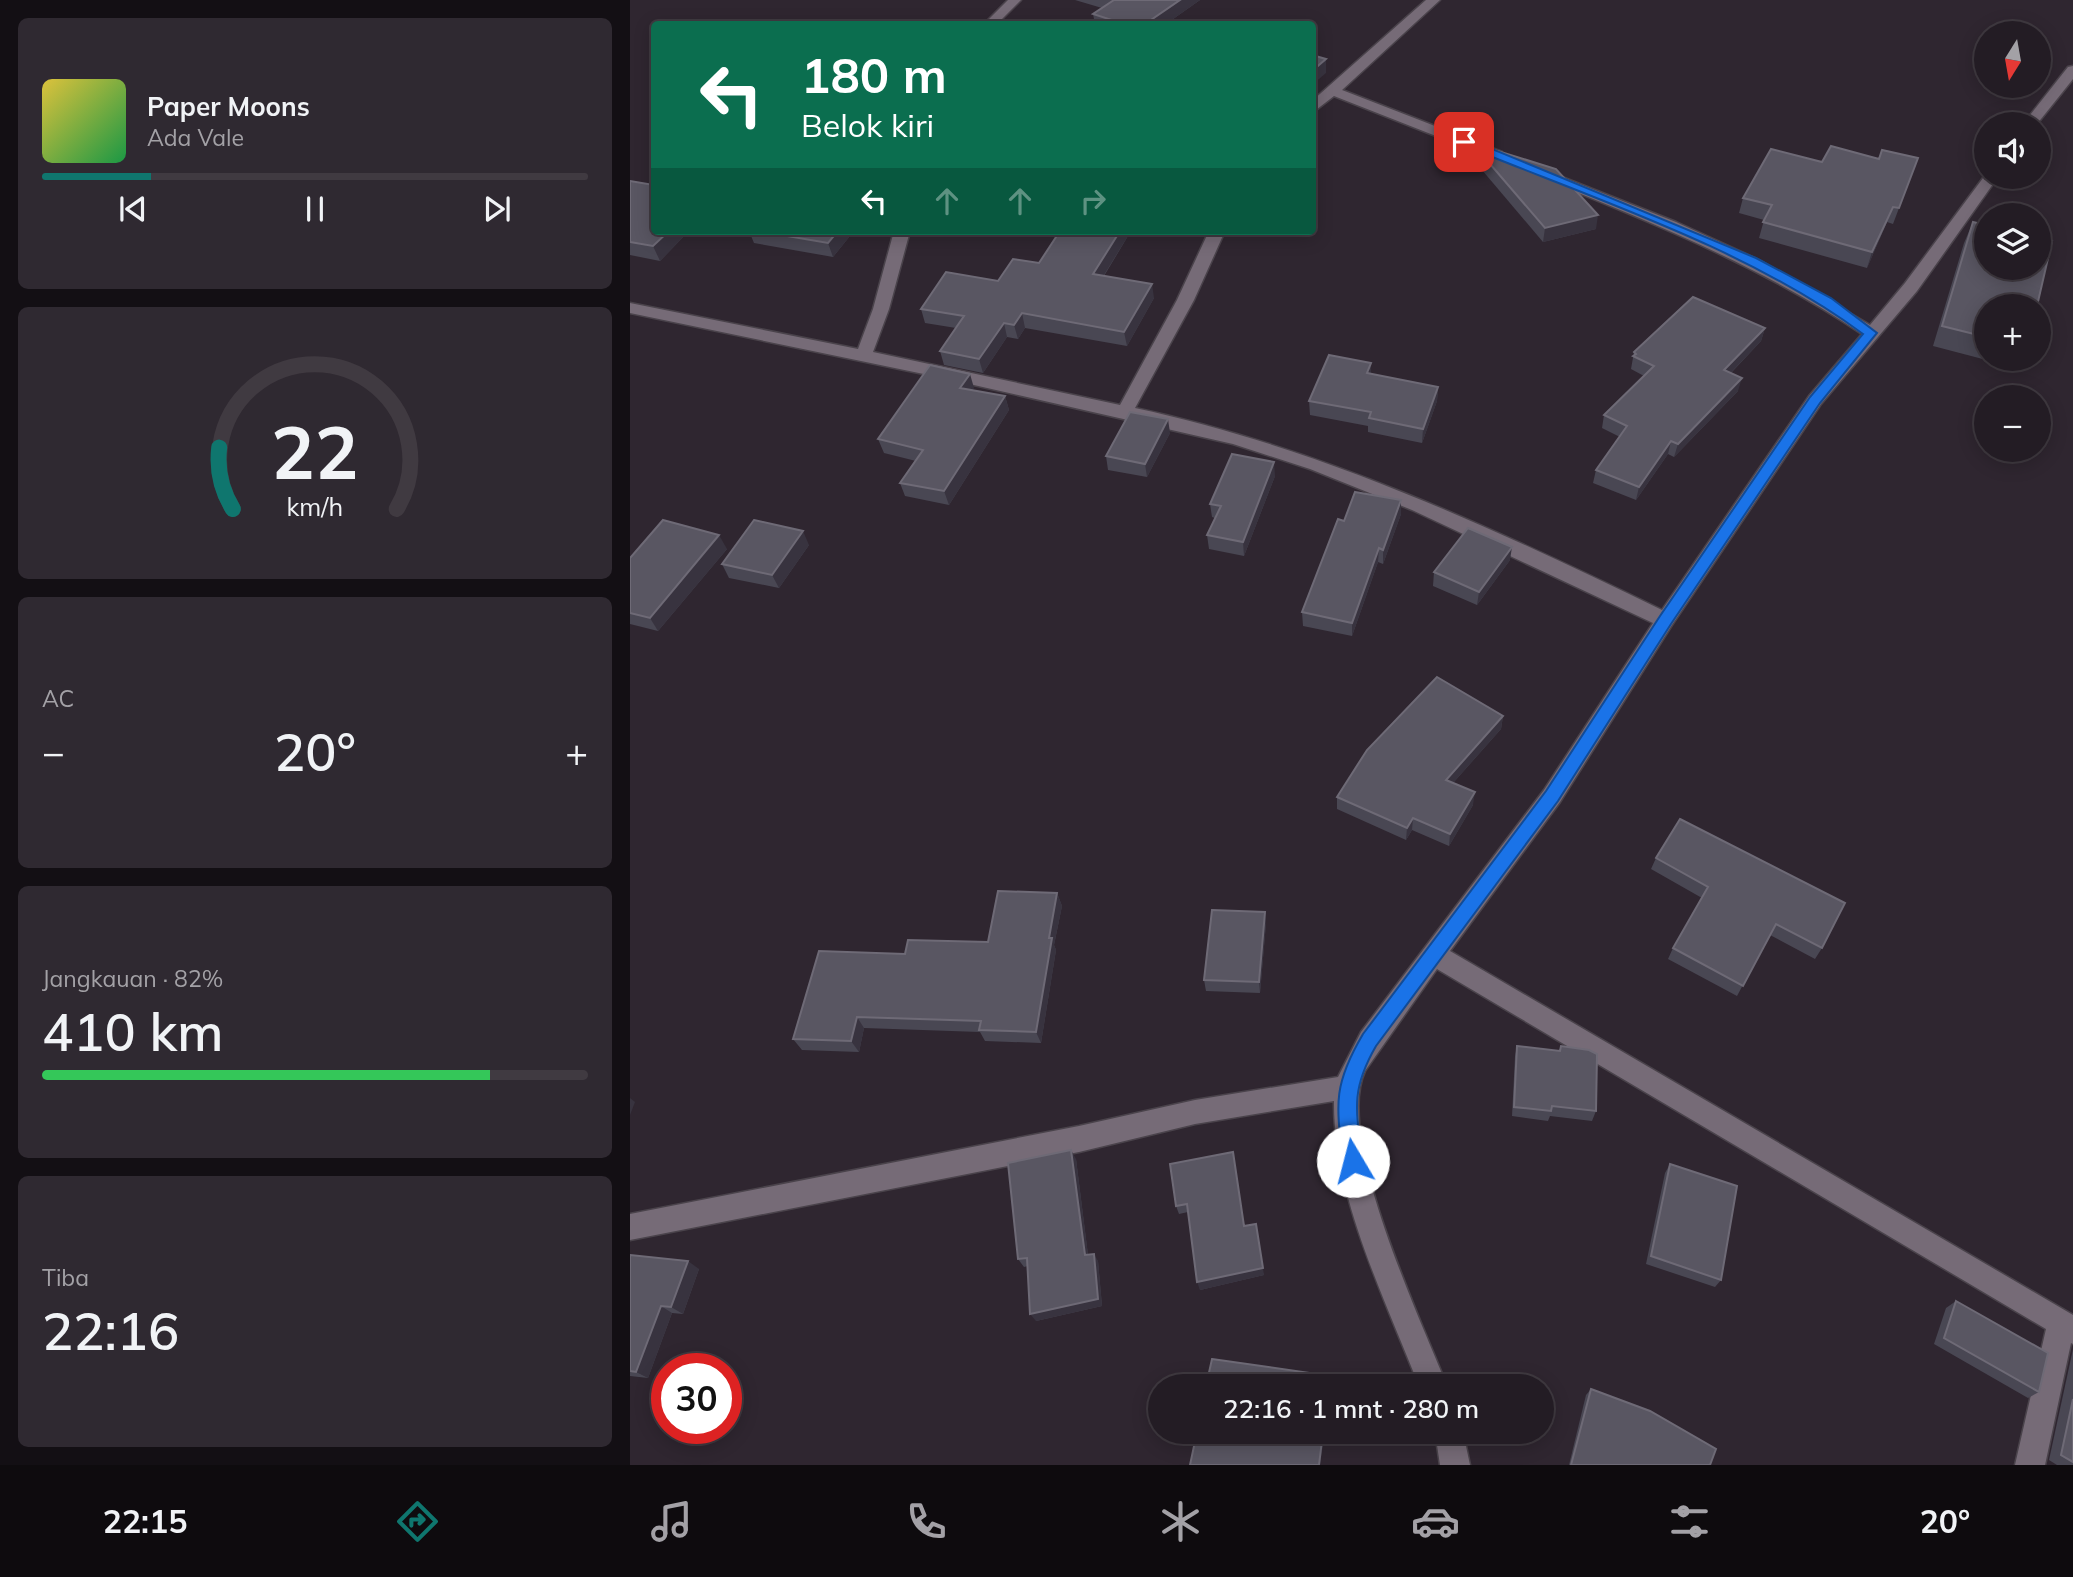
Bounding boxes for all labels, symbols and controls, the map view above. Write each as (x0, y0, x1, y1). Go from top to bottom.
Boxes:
north arrow (1974, 21, 2051, 98)
map controls (1974, 21, 2051, 462)
text: 180 m (801, 44, 947, 105)
icon: left (686, 49, 777, 140)
text: Paper Moons (147, 90, 310, 123)
text: Belok kiri (801, 105, 934, 145)
pin (1434, 112, 1494, 172)
button: sound (1974, 112, 2051, 189)
text: Ada Vale (147, 123, 244, 152)
icon: arrive (1445, 123, 1483, 161)
icon: left (855, 182, 893, 220)
icon: ahead (928, 182, 966, 220)
icon: ahead (1001, 182, 1039, 220)
icon: right (1074, 182, 1112, 220)
icon: previous (114, 190, 152, 228)
icon: pause (296, 190, 334, 228)
icon: next (478, 190, 516, 228)
button: layers (1974, 203, 2051, 280)
button: + (1974, 294, 2051, 371)
button: − (1974, 385, 2051, 462)
text: 22 (271, 407, 359, 498)
text: km/h (287, 491, 343, 522)
text: AC (42, 684, 74, 713)
text: 20° (274, 719, 356, 784)
text: − (42, 728, 65, 776)
text: + (565, 728, 588, 776)
text: Jangkauan · 82% (42, 964, 223, 993)
text: 410 km (42, 999, 223, 1064)
position arrow (1316, 1124, 1390, 1198)
text: Tiba (42, 1263, 89, 1292)
text: 22:16 (42, 1298, 179, 1363)
speed limit sign: 30 (651, 1353, 742, 1444)
text: 22:16 · 1 mnt · 280 m (1223, 1392, 1479, 1425)
icon: directions (393, 1497, 442, 1546)
icon: music (647, 1497, 696, 1546)
icon: phone (902, 1497, 951, 1546)
icon: climate (1156, 1497, 1205, 1546)
icon: car (1411, 1497, 1460, 1546)
icon: filters (1665, 1497, 1714, 1546)
text: 22:15 (103, 1501, 187, 1541)
text: 20° (1920, 1501, 1970, 1541)

